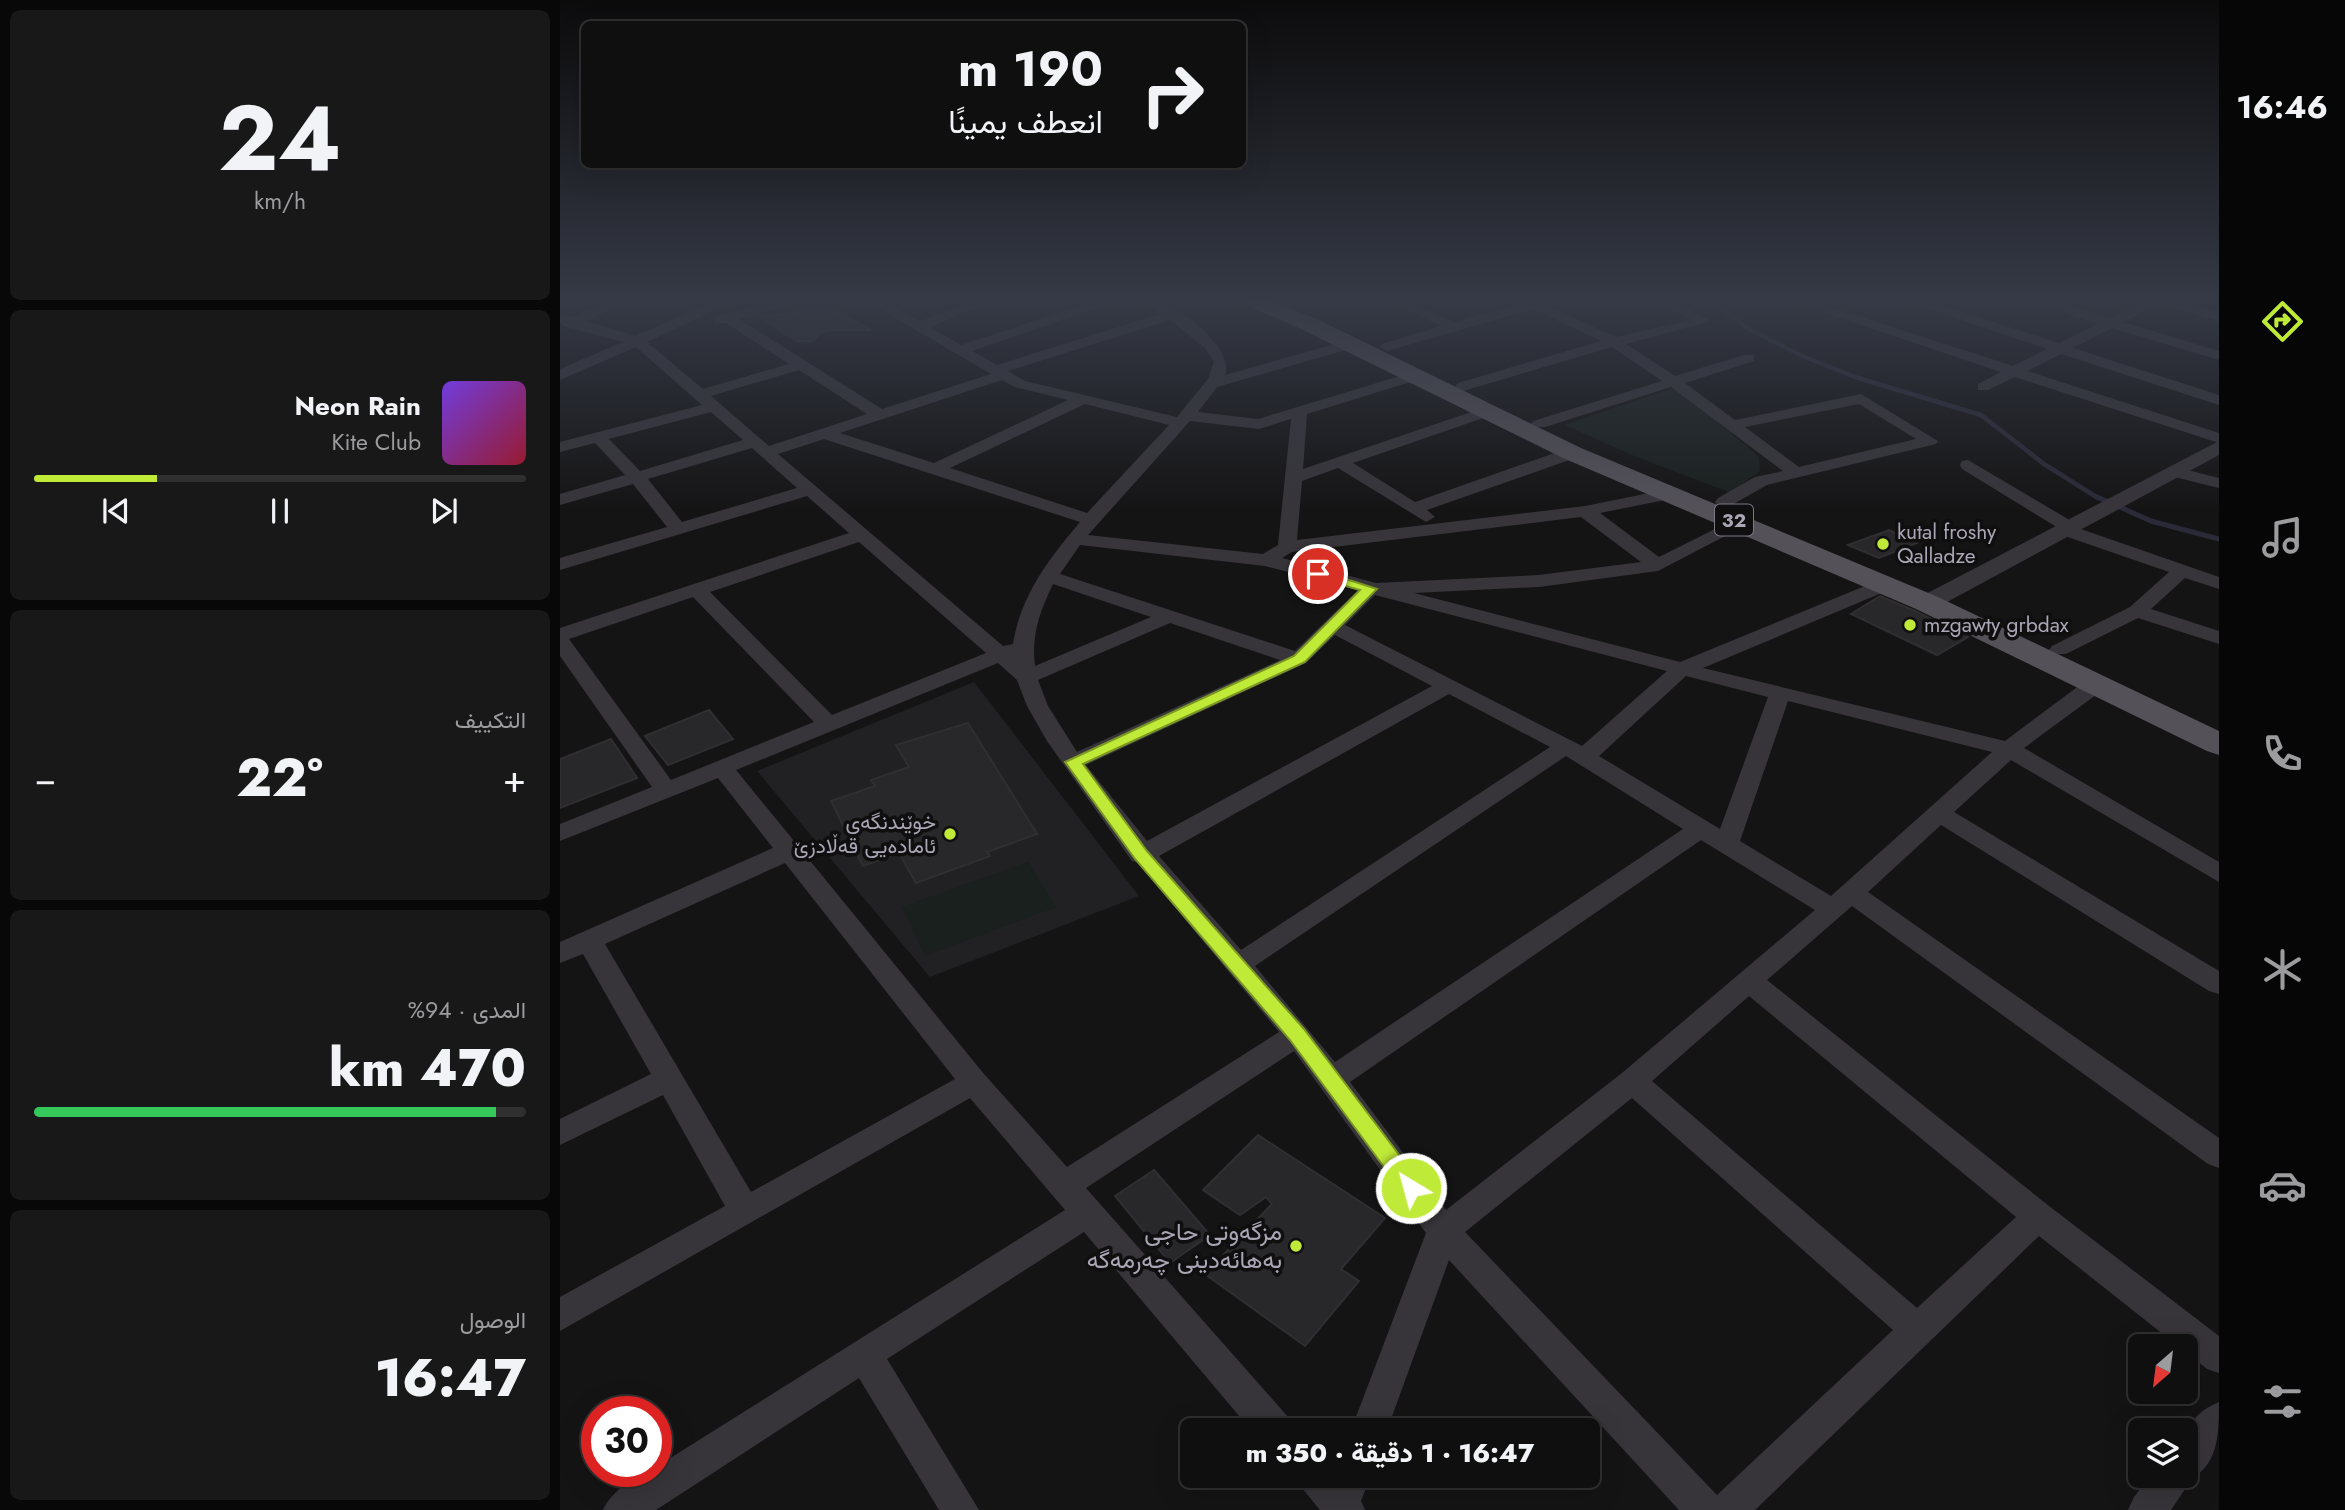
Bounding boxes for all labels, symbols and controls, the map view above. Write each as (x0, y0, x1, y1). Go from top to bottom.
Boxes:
text: 190 m (958, 34, 1103, 104)
icon: right (1127, 49, 1218, 140)
text: 24 (218, 73, 342, 204)
text: 16:46 (2236, 84, 2328, 130)
text: انعطف يمينًا (948, 99, 1103, 145)
text: km/h (254, 184, 306, 218)
icon: directions (2258, 297, 2307, 346)
text: Neon Rain (294, 387, 421, 425)
text: Kite Club (332, 425, 421, 459)
icon: previous (97, 492, 135, 530)
icon: pause (261, 492, 299, 530)
icon: next (425, 492, 463, 530)
road number: 32 (1715, 505, 1753, 536)
icon: music (2258, 513, 2307, 562)
place label: kutal froshy Qalladze (1897, 517, 1997, 571)
marker: kutal froshy Qalladze (1875, 536, 1891, 552)
pin (1288, 544, 1348, 604)
icon: arrive (1299, 555, 1337, 593)
place label: mzgawty grbdax (1924, 610, 2069, 640)
marker: mzgawty grbdax (1902, 617, 1918, 633)
text: التكييف (455, 703, 526, 737)
icon: phone (2258, 729, 2307, 778)
text: 22° (236, 740, 323, 816)
text: − (34, 751, 56, 806)
text: + (503, 751, 526, 806)
place label: خوێندنگەی ئامادەیی قەڵادزێ (794, 807, 936, 861)
marker: خوێندنگەی ئامادەیی قەڵادزێ (942, 826, 958, 842)
icon: climate (2258, 945, 2307, 994)
text: المدى · 94% (408, 993, 526, 1027)
text: 470 km (329, 1030, 526, 1106)
position arrow (1374, 1151, 1448, 1225)
icon: car (2258, 1161, 2307, 1210)
place label: مزگەوتی حاجی بەهائەدینی چەرمەگە (1087, 1214, 1282, 1277)
marker: مزگەوتی حاجی بەهائەدینی چەرمەگە (1288, 1238, 1304, 1254)
text: الوصول (460, 1303, 526, 1337)
north arrow (2128, 1334, 2198, 1404)
map controls (2128, 1334, 2198, 1488)
text: 16:47 (375, 1340, 526, 1416)
icon: filters (2258, 1377, 2307, 1426)
speed limit sign: 30 (581, 1396, 672, 1487)
button: layers (2128, 1418, 2198, 1488)
text: 16:47 · 1 دقيقة · 350 m (1246, 1434, 1534, 1472)

